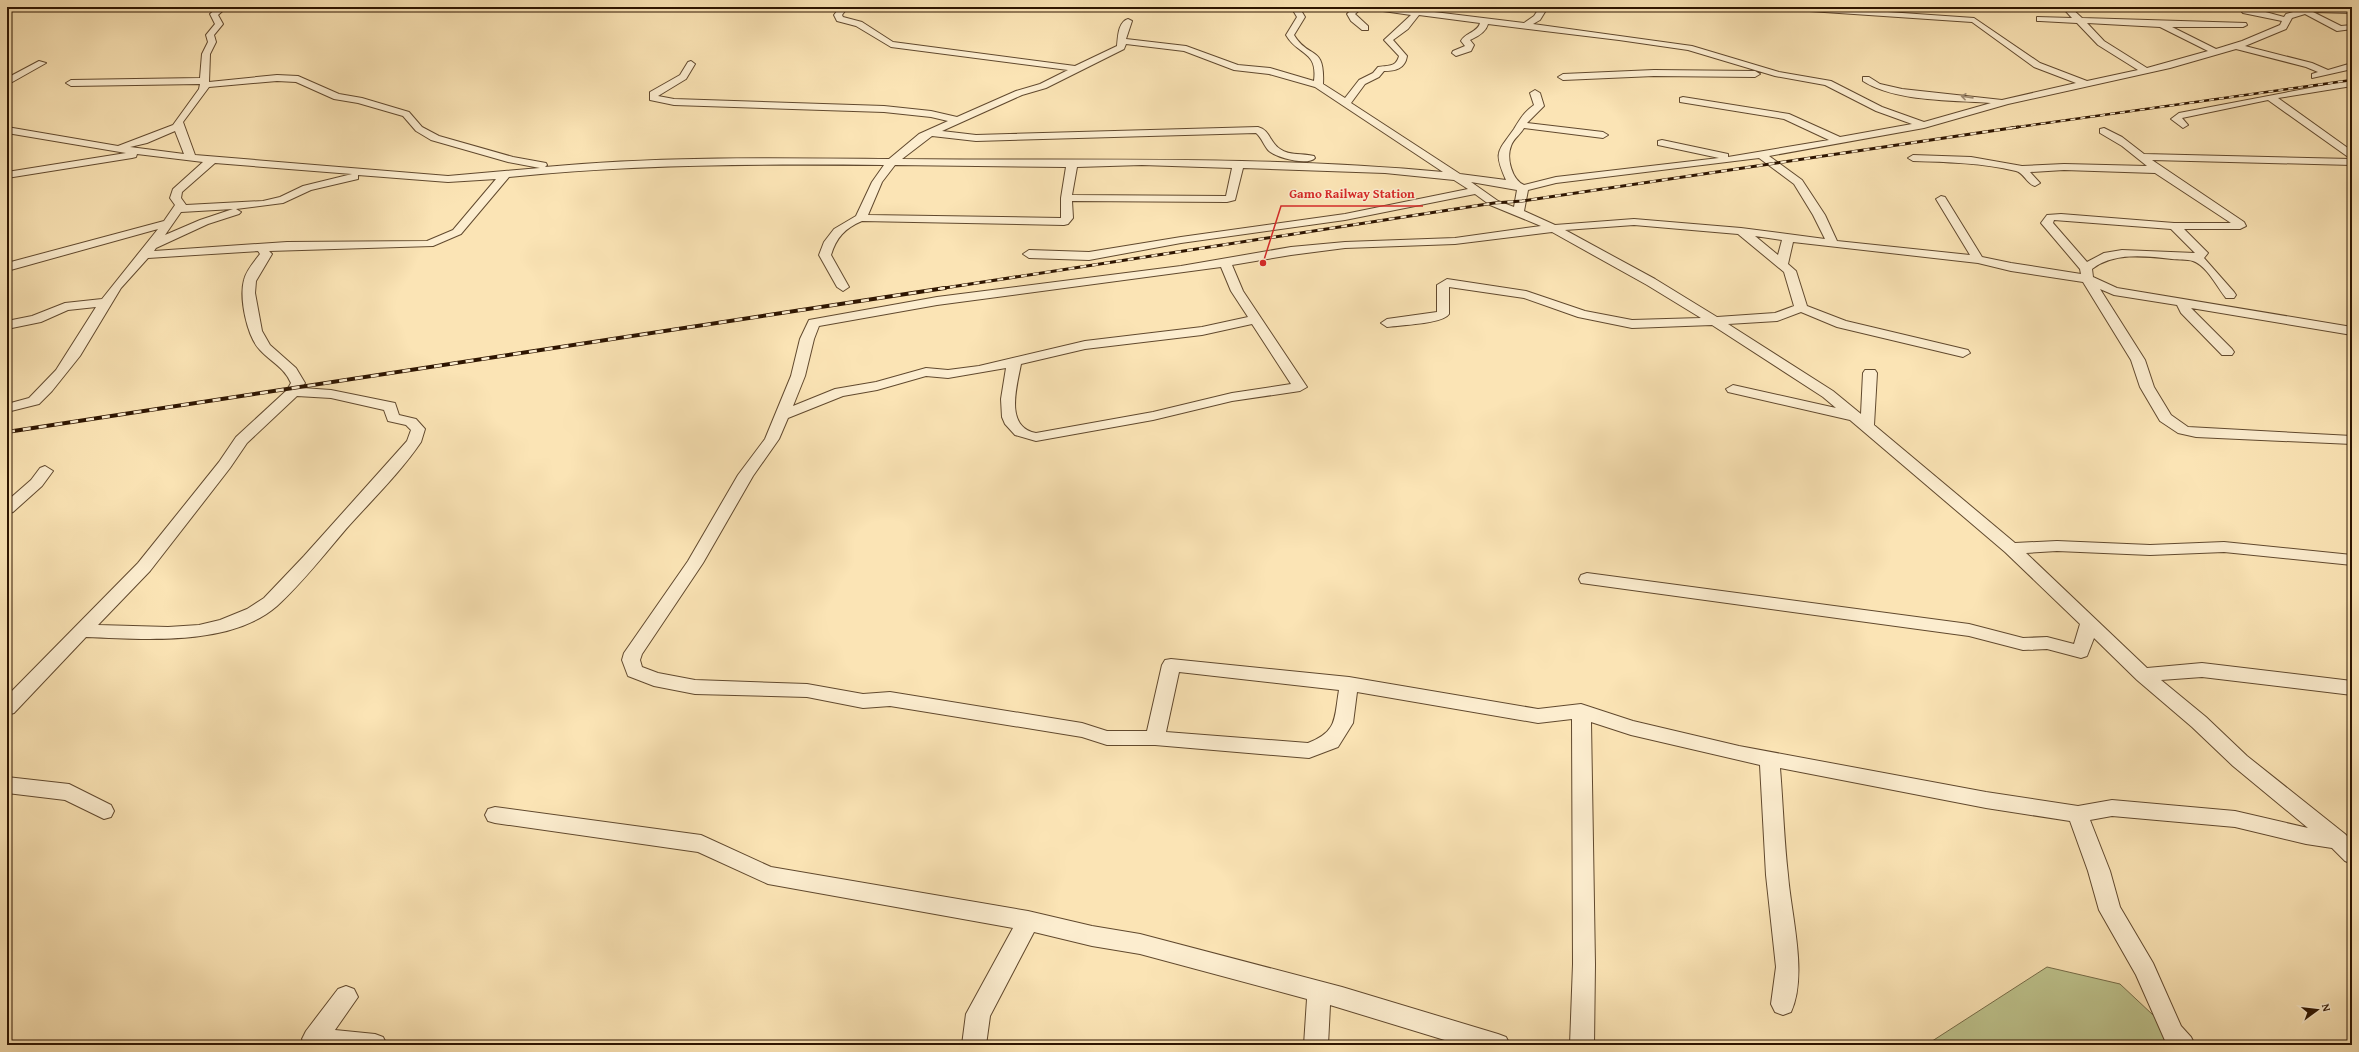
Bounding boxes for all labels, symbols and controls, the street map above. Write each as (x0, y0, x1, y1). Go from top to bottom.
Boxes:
one-way arrow (1961, 93, 1974, 101)
callout: Gamo Railway Station (1281, 181, 1423, 206)
text: Gamo Railway Station (1289, 184, 1415, 203)
north arrow (2297, 990, 2337, 1030)
text: N (2318, 1002, 2336, 1014)

